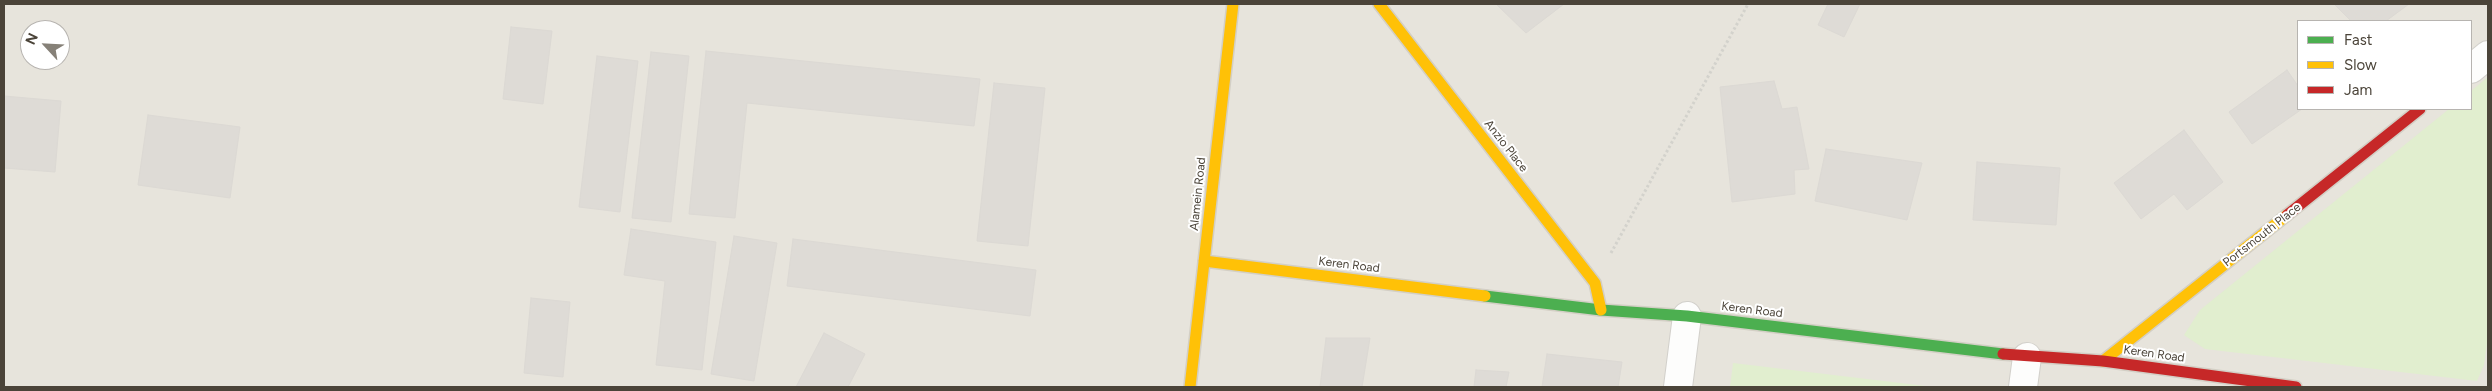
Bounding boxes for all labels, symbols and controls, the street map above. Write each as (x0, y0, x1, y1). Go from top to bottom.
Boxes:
north arrow (20, 20, 70, 70)
legend (2297, 20, 2472, 110)
text: N (22, 30, 42, 47)
text: Fast (2344, 31, 2372, 49)
text: Slow (2344, 56, 2377, 74)
text: Jam (2344, 81, 2372, 99)
street label: Anzio Place (1481, 117, 1531, 175)
street label: Alamein Road (1187, 157, 1209, 231)
street label: Portsmouth Place (2220, 200, 2304, 270)
street label: Keren Road (1318, 254, 1380, 276)
street label: Keren Road (1721, 299, 1783, 321)
street label: Keren Road (2122, 343, 2186, 365)

